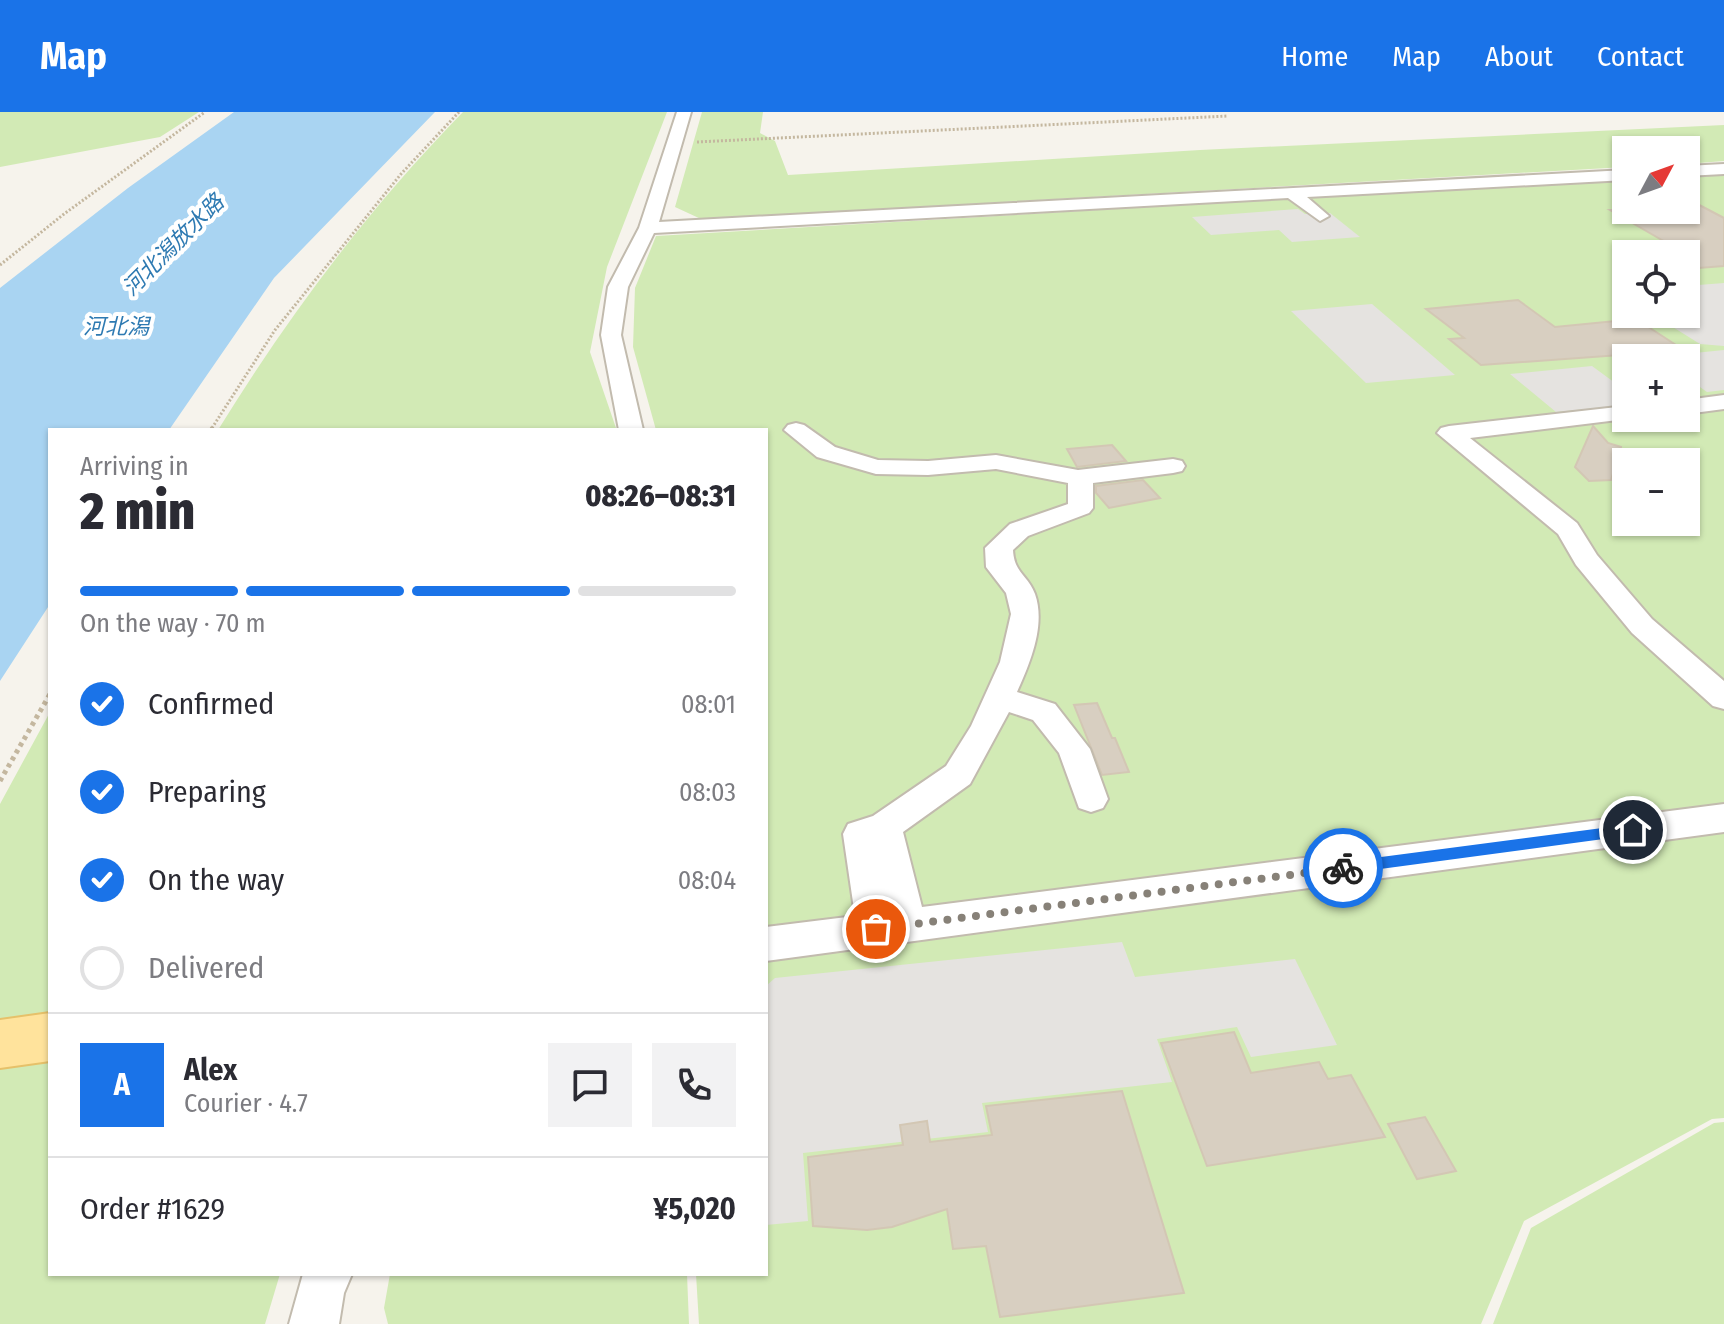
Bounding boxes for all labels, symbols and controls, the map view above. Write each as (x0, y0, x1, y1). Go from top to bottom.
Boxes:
text: Map (40, 33, 107, 79)
text: Home (1281, 40, 1348, 73)
text: Map (1392, 40, 1441, 73)
text: About (1485, 40, 1553, 73)
text: Contact (1597, 40, 1684, 73)
north arrow (1612, 136, 1700, 224)
map controls (1612, 136, 1700, 536)
water label: 河北潟放水路 (117, 187, 231, 301)
button: locate (1612, 240, 1700, 328)
water label: 河北潟 (83, 313, 152, 340)
button: + (1612, 344, 1700, 432)
button: − (1612, 448, 1700, 536)
text: Arriving in (80, 451, 189, 482)
text: 08:26–08:31 (585, 478, 736, 514)
text: 2 min (80, 480, 195, 543)
text: On the way · 70 m (80, 608, 266, 639)
icon: check (80, 682, 124, 726)
text: Confirmed (148, 686, 274, 722)
text: 08:01 (681, 689, 736, 720)
icon: check (80, 770, 124, 814)
text: Preparing (148, 774, 266, 810)
text: 08:03 (679, 777, 736, 808)
pin (1599, 796, 1667, 864)
icon: home (1611, 808, 1655, 852)
courier (1303, 828, 1383, 908)
icon: bike (1321, 846, 1365, 890)
icon: check (80, 858, 124, 902)
text: On the way (148, 862, 284, 898)
text: 08:04 (678, 865, 736, 896)
pin (842, 895, 910, 963)
icon: bag (854, 907, 898, 951)
text: Delivered (148, 950, 264, 986)
button: chat (548, 1043, 632, 1127)
button: phone (652, 1043, 736, 1127)
text: Alex (184, 1052, 237, 1088)
text: A (114, 1067, 130, 1103)
text: Courier · 4.7 (184, 1088, 308, 1119)
text: Order #1629 (80, 1191, 225, 1227)
text: ¥5,020 (653, 1191, 736, 1227)

